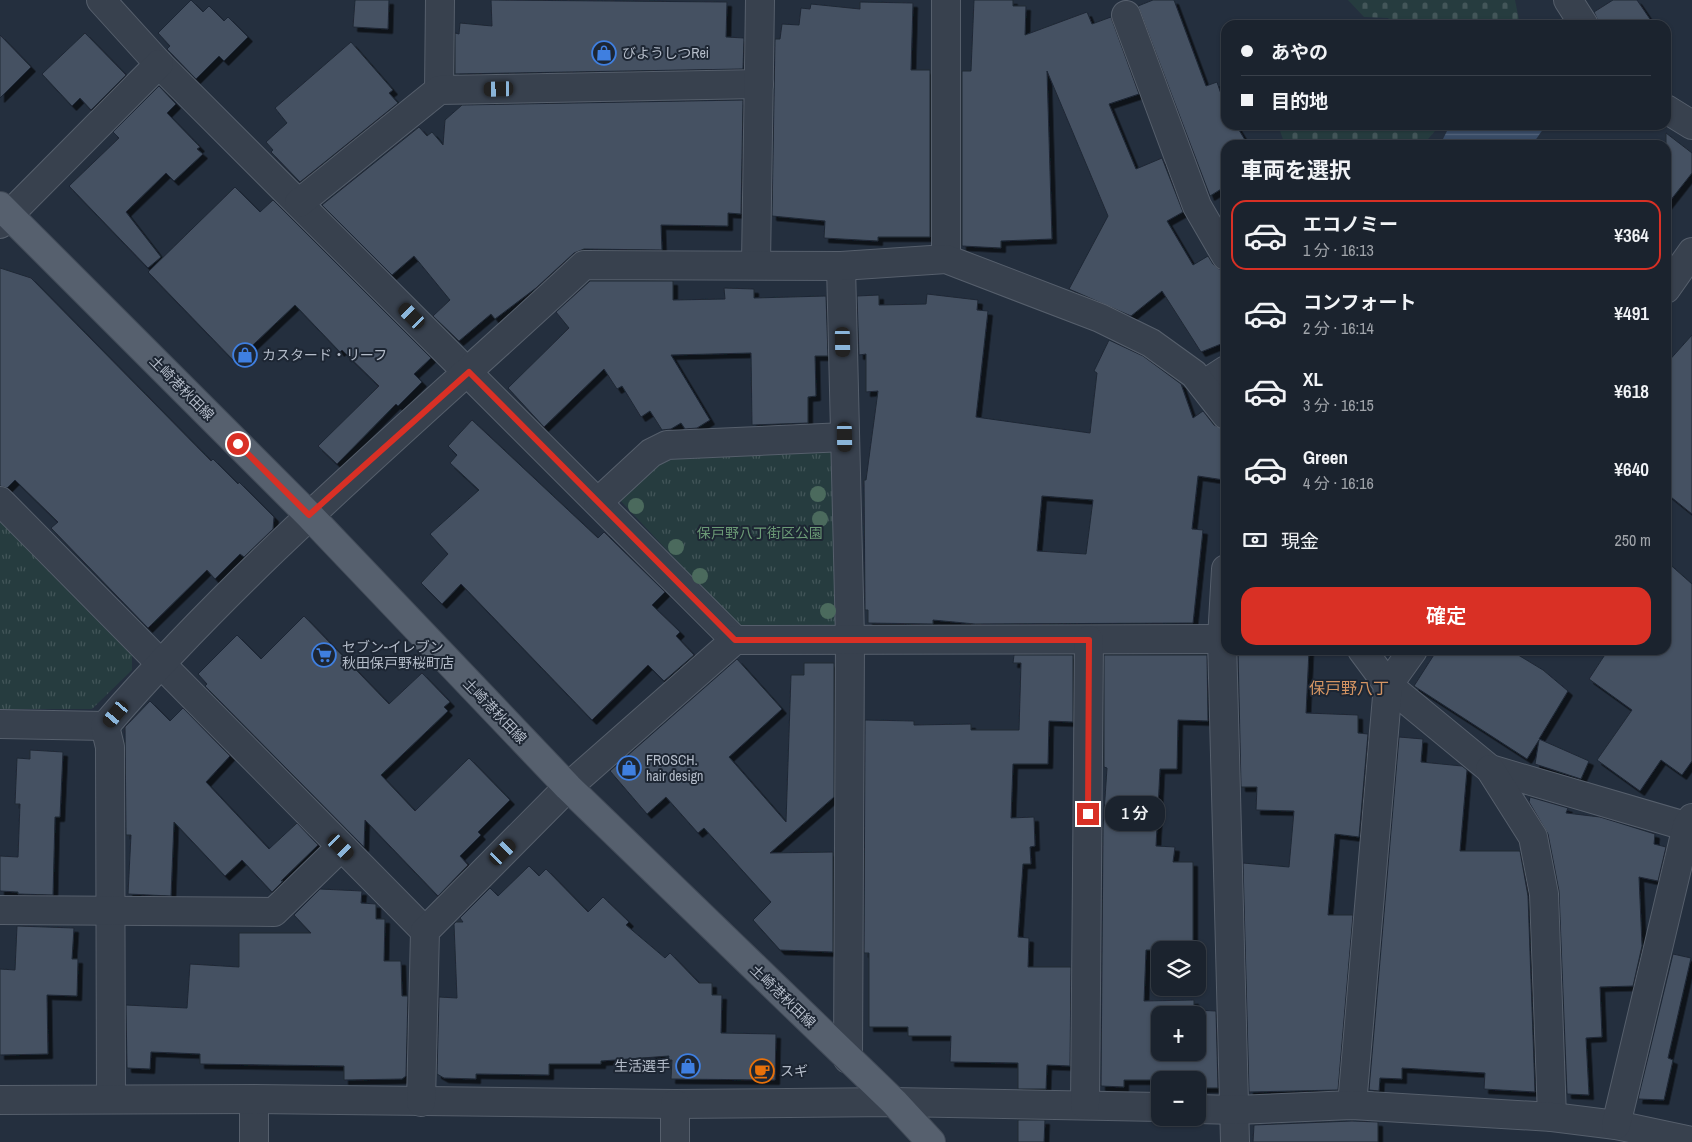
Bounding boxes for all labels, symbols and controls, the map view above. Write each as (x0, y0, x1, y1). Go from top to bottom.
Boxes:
text: あやの (1271, 39, 1328, 65)
shop icon: びようしつRei (591, 40, 617, 66)
place label: びようしつRei (622, 44, 709, 62)
car (483, 81, 514, 97)
text: 目的地 (1271, 88, 1328, 114)
text: 車両を選択 (1241, 155, 1351, 185)
text: エコノミー (1303, 211, 1398, 237)
icon: car (1243, 213, 1288, 258)
text: ¥364 (1614, 222, 1649, 248)
text: 1 分 · 16:13 (1303, 239, 1374, 261)
text: コンフォート (1303, 289, 1416, 315)
icon: car (1243, 291, 1288, 336)
car (396, 300, 427, 332)
text: ¥491 (1614, 300, 1649, 326)
text: 2 分 · 16:14 (1303, 317, 1374, 339)
car (835, 327, 850, 357)
shop icon: カスタード・リーフ (232, 342, 258, 368)
place label: カスタード・リーフ (262, 346, 387, 364)
street label: 土崎港秋田線 (146, 352, 218, 424)
text: XL (1303, 366, 1323, 392)
icon: car (1243, 369, 1288, 414)
text: ¥618 (1614, 378, 1649, 404)
text: 3 分 · 16:15 (1303, 394, 1374, 416)
car (837, 422, 852, 452)
route start (227, 433, 249, 455)
text: Green (1303, 444, 1348, 470)
icon: car (1243, 447, 1288, 492)
text: ¥640 (1614, 456, 1649, 482)
text: 4 分 · 16:16 (1303, 472, 1374, 494)
park label: 保戸野八丁街区公園 (697, 524, 823, 542)
icon: cash (1241, 526, 1269, 554)
text: 現金 (1281, 528, 1319, 554)
text: 250 m (1615, 529, 1651, 551)
button: 確定 (1241, 587, 1651, 645)
place label: セブン-イレブン 秋田保戸野桜町店 (342, 638, 454, 672)
supermarket icon: セブン-イレブン 秋田保戸野桜町店 (311, 642, 337, 668)
street label: 土崎港秋田線 (459, 675, 531, 747)
district label: 保戸野八丁 (1309, 677, 1389, 699)
car (100, 698, 131, 730)
place label: FROSCH. hair design (646, 751, 703, 785)
shop icon: FROSCH. hair design (616, 755, 642, 781)
callout: 1 分 (1106, 796, 1166, 832)
text: 1 分 (1122, 802, 1148, 824)
route end (1077, 803, 1099, 825)
car (325, 831, 356, 863)
car (487, 836, 518, 868)
map controls (1151, 941, 1206, 1126)
button: layers (1151, 941, 1206, 996)
street label: 土崎港秋田線 (747, 960, 819, 1032)
button: + (1151, 1006, 1206, 1061)
shop icon: 生活選手 (675, 1053, 701, 1079)
place label: 生活選手 (614, 1057, 670, 1075)
cafe icon: スギ (749, 1058, 775, 1084)
place label: スギ (780, 1062, 808, 1080)
button: − (1151, 1071, 1206, 1126)

